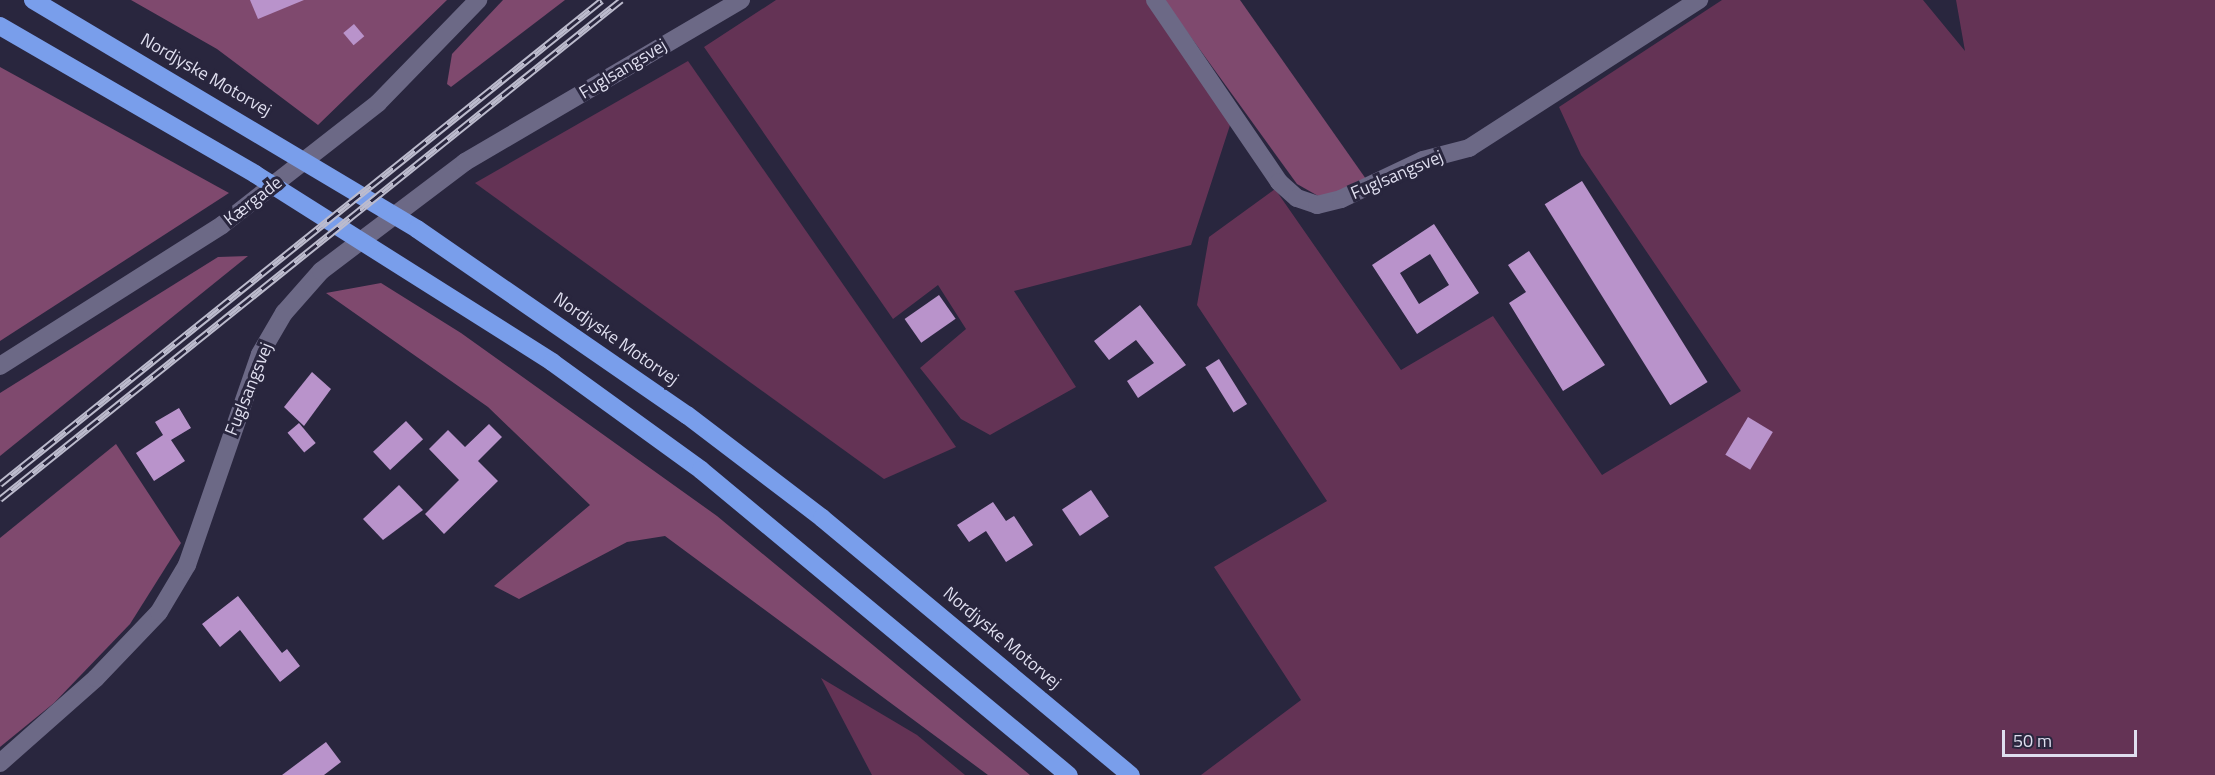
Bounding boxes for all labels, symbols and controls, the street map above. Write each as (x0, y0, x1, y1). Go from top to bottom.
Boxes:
street label: Nordjyske Motorvej (137, 29, 275, 121)
street label: Fuglsangsvej (575, 34, 671, 104)
street label: Fuglsangsvej (1348, 146, 1446, 204)
street label: Kærgade (220, 172, 286, 230)
street label: Nordjyske Motorvej (549, 288, 683, 390)
street label: Fuglsangsvej (221, 339, 277, 439)
street label: Nordjyske Motorvej (939, 582, 1065, 694)
scale bar (2005, 718, 2140, 756)
text: 50 m (2013, 727, 2052, 754)

